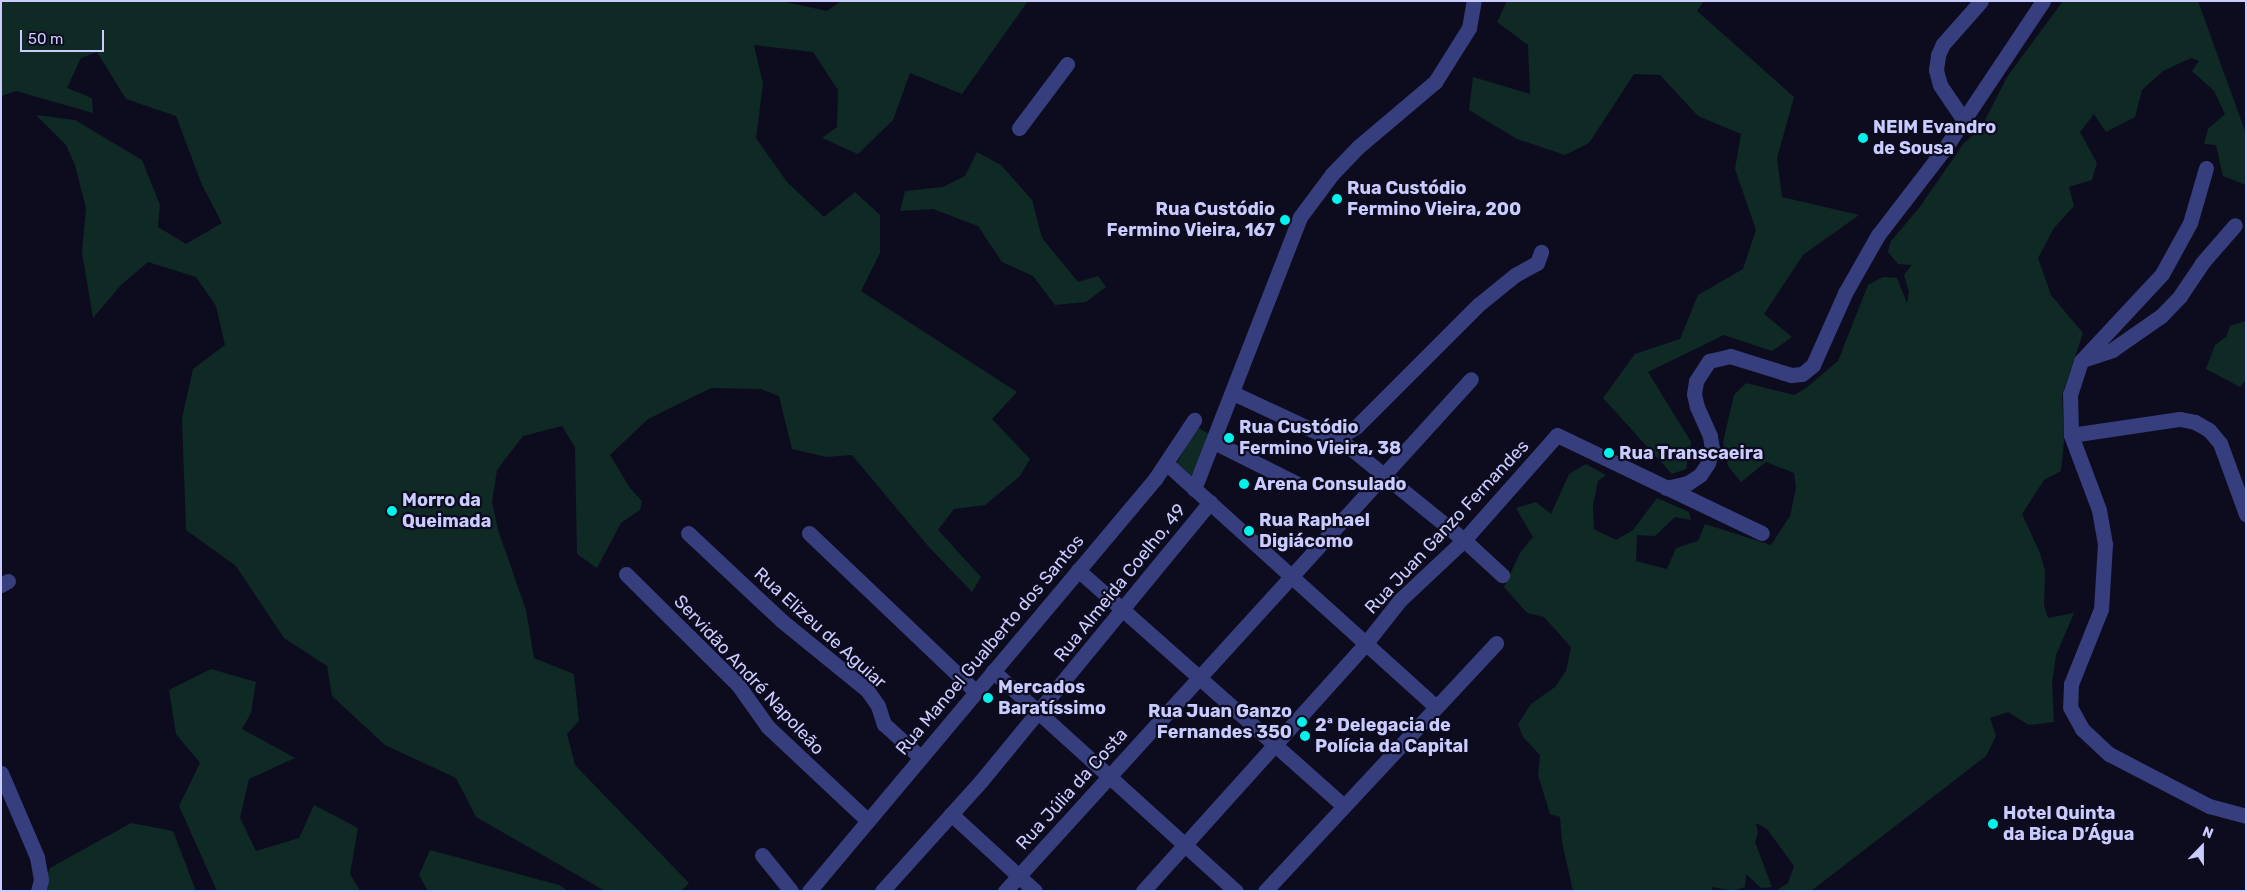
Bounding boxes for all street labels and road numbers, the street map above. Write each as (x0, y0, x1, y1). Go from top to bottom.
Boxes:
street label: Rua Juan Ganzo Fernandes (1361, 435, 1533, 619)
street label: Rua Almeida Coelho, 49 (1049, 500, 1191, 666)
street label: Rua Manoel Gualberto dos Santos (891, 530, 1089, 760)
street label: Rua Elizeu de Aguiar (749, 563, 891, 693)
street label: Servidão André Napoleão (669, 591, 829, 759)
street label: Rua Júlia da Costa (1012, 724, 1132, 854)

